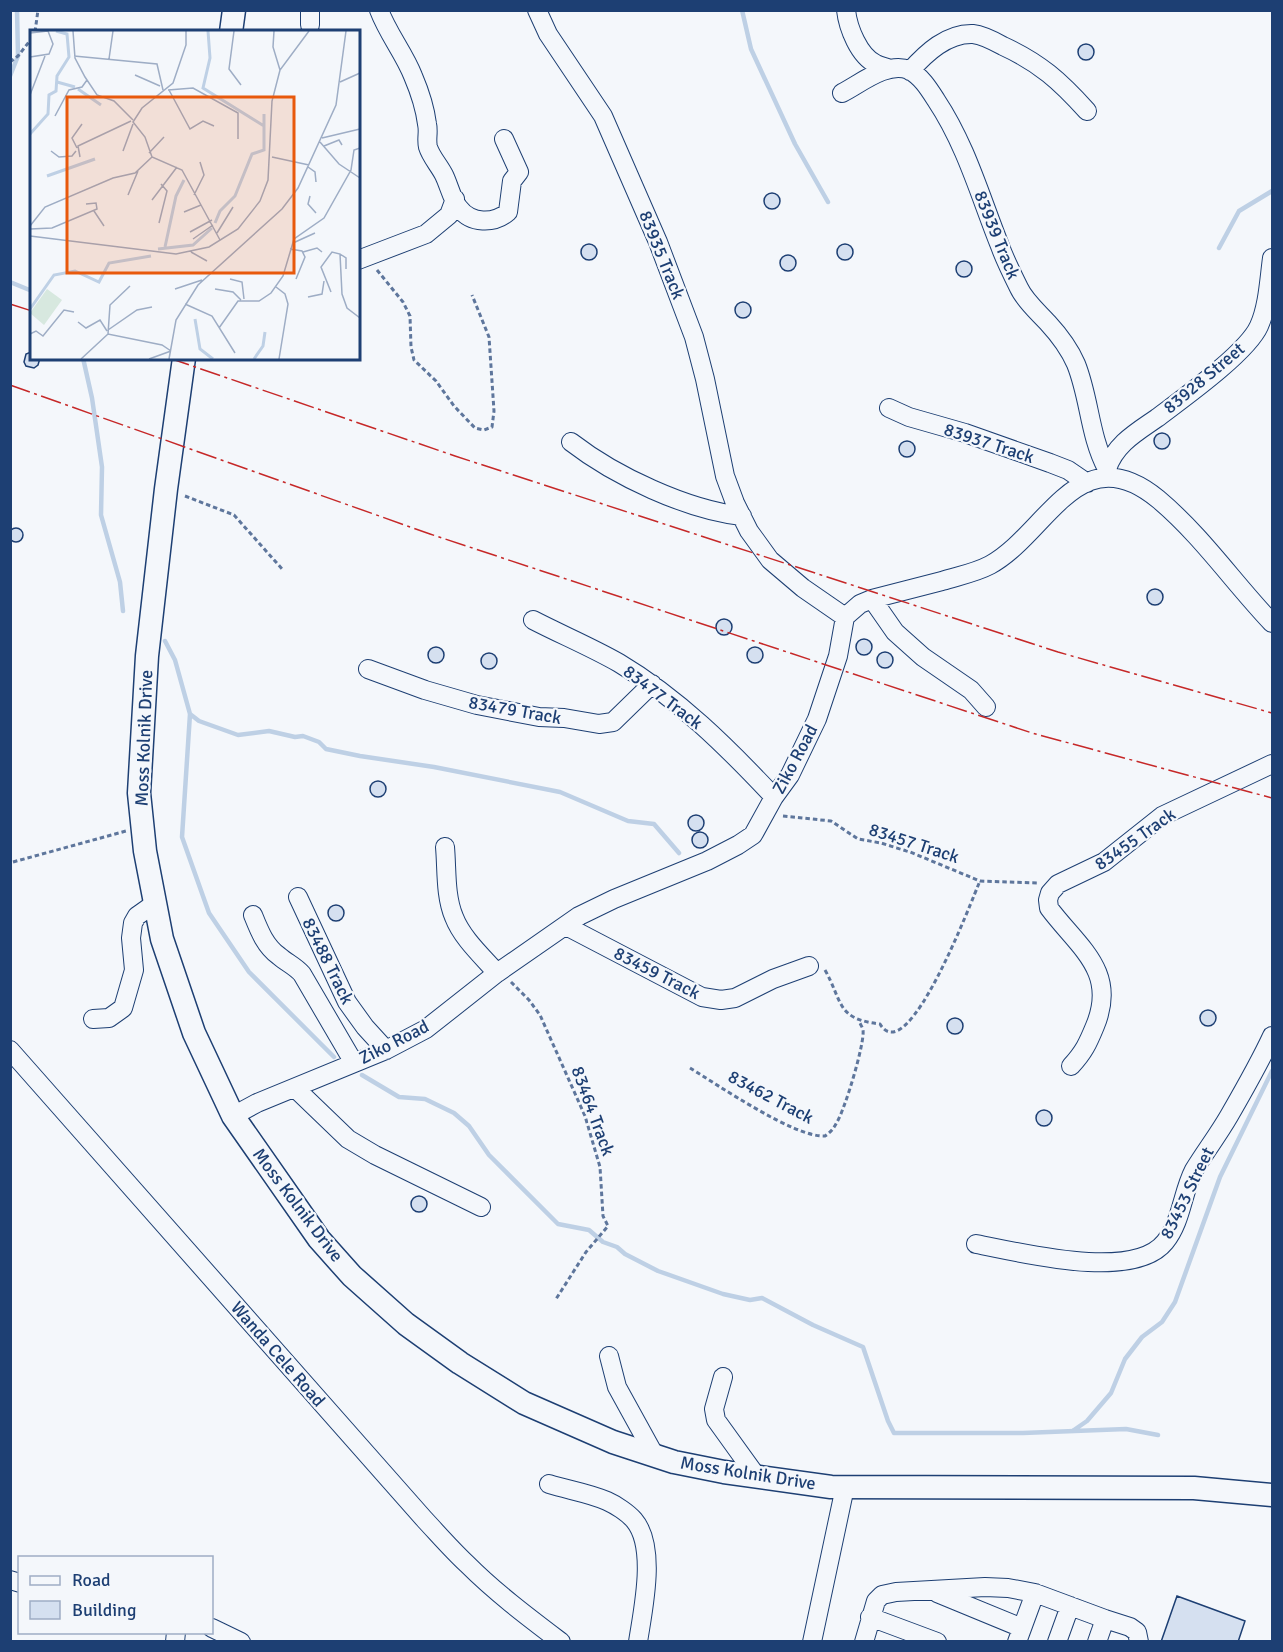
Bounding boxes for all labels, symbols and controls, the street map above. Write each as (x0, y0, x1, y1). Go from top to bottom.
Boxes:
inset map (30, 30, 360, 360)
street label: 83939 Track (969, 187, 1025, 283)
street label: 83935 Track (634, 207, 690, 303)
street label: 83928 Street (1159, 338, 1249, 418)
street label: 83937 Track (941, 418, 1037, 468)
street label: 83477 Track (619, 660, 707, 734)
street label: Moss Kolnik Drive (131, 669, 157, 807)
street label: 83479 Track (467, 691, 563, 729)
street label: Ziko Road (768, 720, 822, 798)
street label: 83455 Track (1090, 803, 1180, 875)
street label: 83457 Track (866, 818, 962, 868)
street label: 83488 Track (298, 914, 358, 1008)
street label: 83459 Track (610, 942, 704, 1004)
street label: Ziko Road (355, 1015, 433, 1069)
street label: 83464 Track (567, 1063, 619, 1159)
street label: 83462 Track (725, 1065, 817, 1129)
street label: 83453 Street (1155, 1143, 1219, 1243)
street label: Moss Kolnik Drive (248, 1144, 348, 1266)
street label: Wanda Cele Road (226, 1297, 330, 1411)
street label: Moss Kolnik Drive (679, 1451, 817, 1495)
legend (18, 1556, 213, 1634)
text: Road (72, 1569, 111, 1591)
text: Building (72, 1599, 136, 1621)

